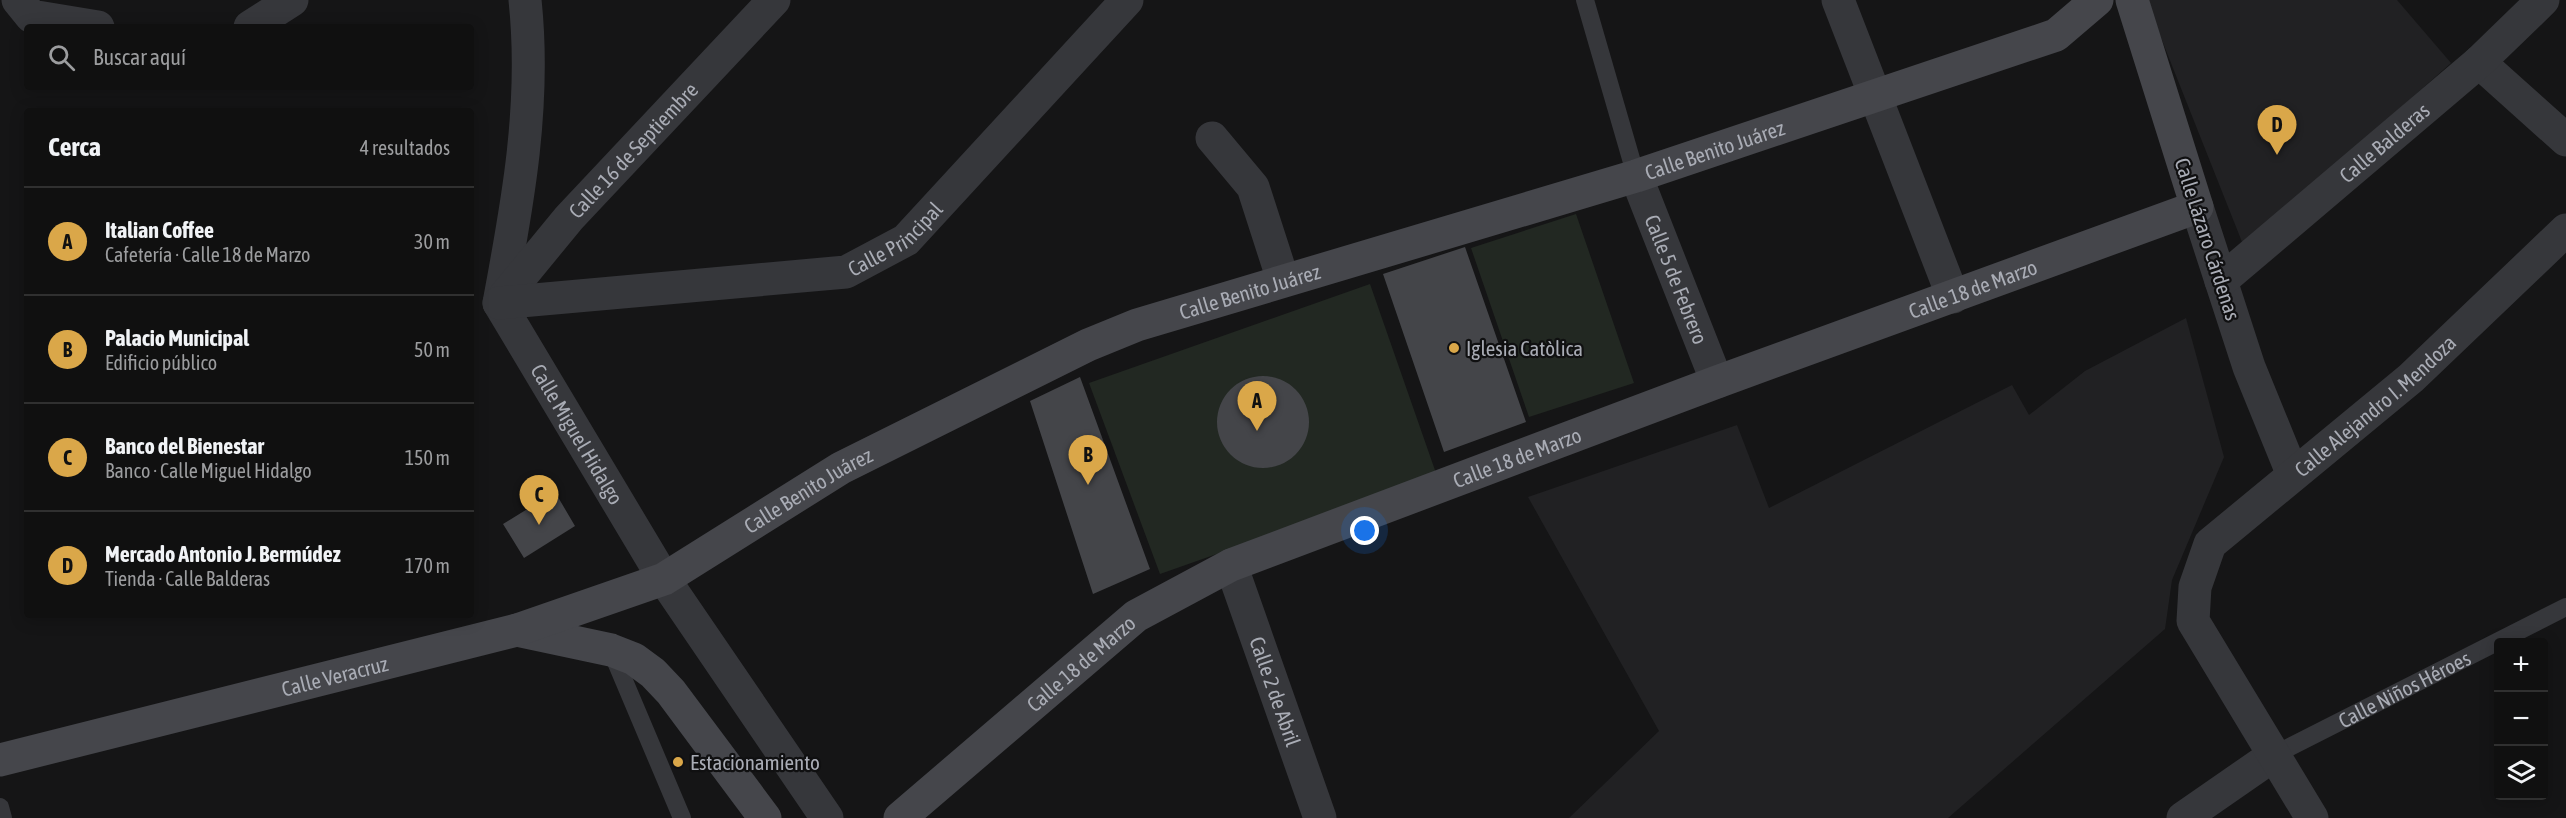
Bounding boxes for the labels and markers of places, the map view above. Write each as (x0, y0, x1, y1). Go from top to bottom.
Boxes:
pin: D (2258, 106, 2296, 155)
place label: Iglesia Catòlica (1466, 336, 1583, 360)
marker: Iglesia Catòlica (1447, 341, 1461, 355)
pin: A (1238, 382, 1276, 431)
pin: B (1068, 436, 1108, 485)
pin: C (520, 476, 558, 525)
place label: Estacionamiento (690, 750, 820, 774)
marker: Estacionamiento (671, 755, 685, 769)

